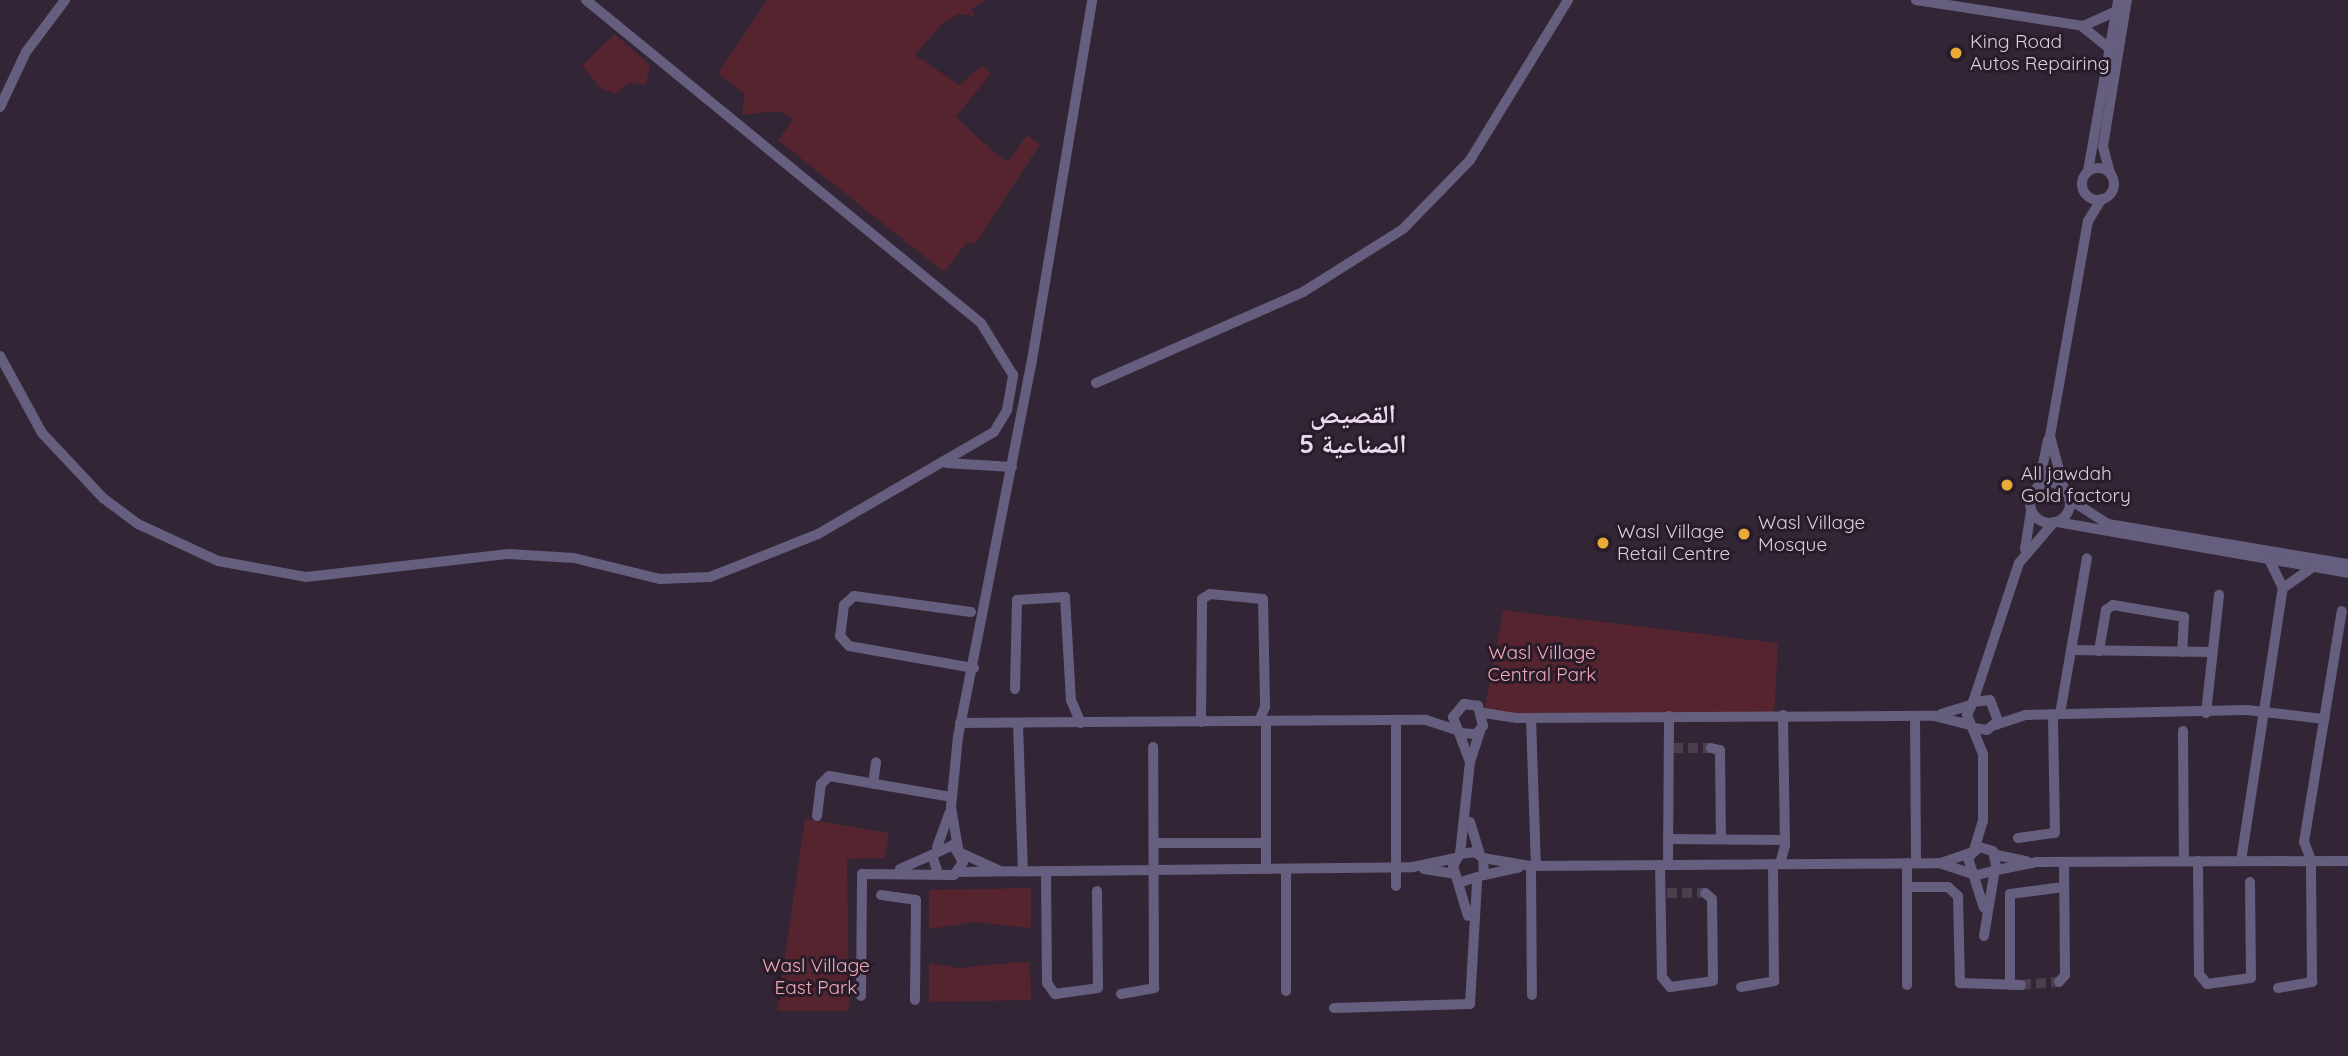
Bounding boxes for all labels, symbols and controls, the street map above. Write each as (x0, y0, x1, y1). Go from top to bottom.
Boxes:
place label: King Road Autos Repairing (1970, 31, 2110, 75)
marker: King Road Autos Repairing (1948, 45, 1964, 61)
district label: القصيص الصناعية 5 (1299, 398, 1407, 460)
place label: All jawdah Gold factory (2021, 463, 2131, 507)
marker: All jawdah Gold factory (1999, 477, 2015, 493)
place label: Wasl Village Mosque (1758, 512, 1865, 556)
place label: Wasl Village Retail Centre (1617, 521, 1730, 565)
marker: Wasl Village Mosque (1736, 526, 1752, 542)
marker: Wasl Village Retail Centre (1595, 535, 1611, 551)
park label: Wasl Village Central Park (1488, 642, 1596, 686)
park label: Wasl Village East Park (762, 955, 870, 999)

